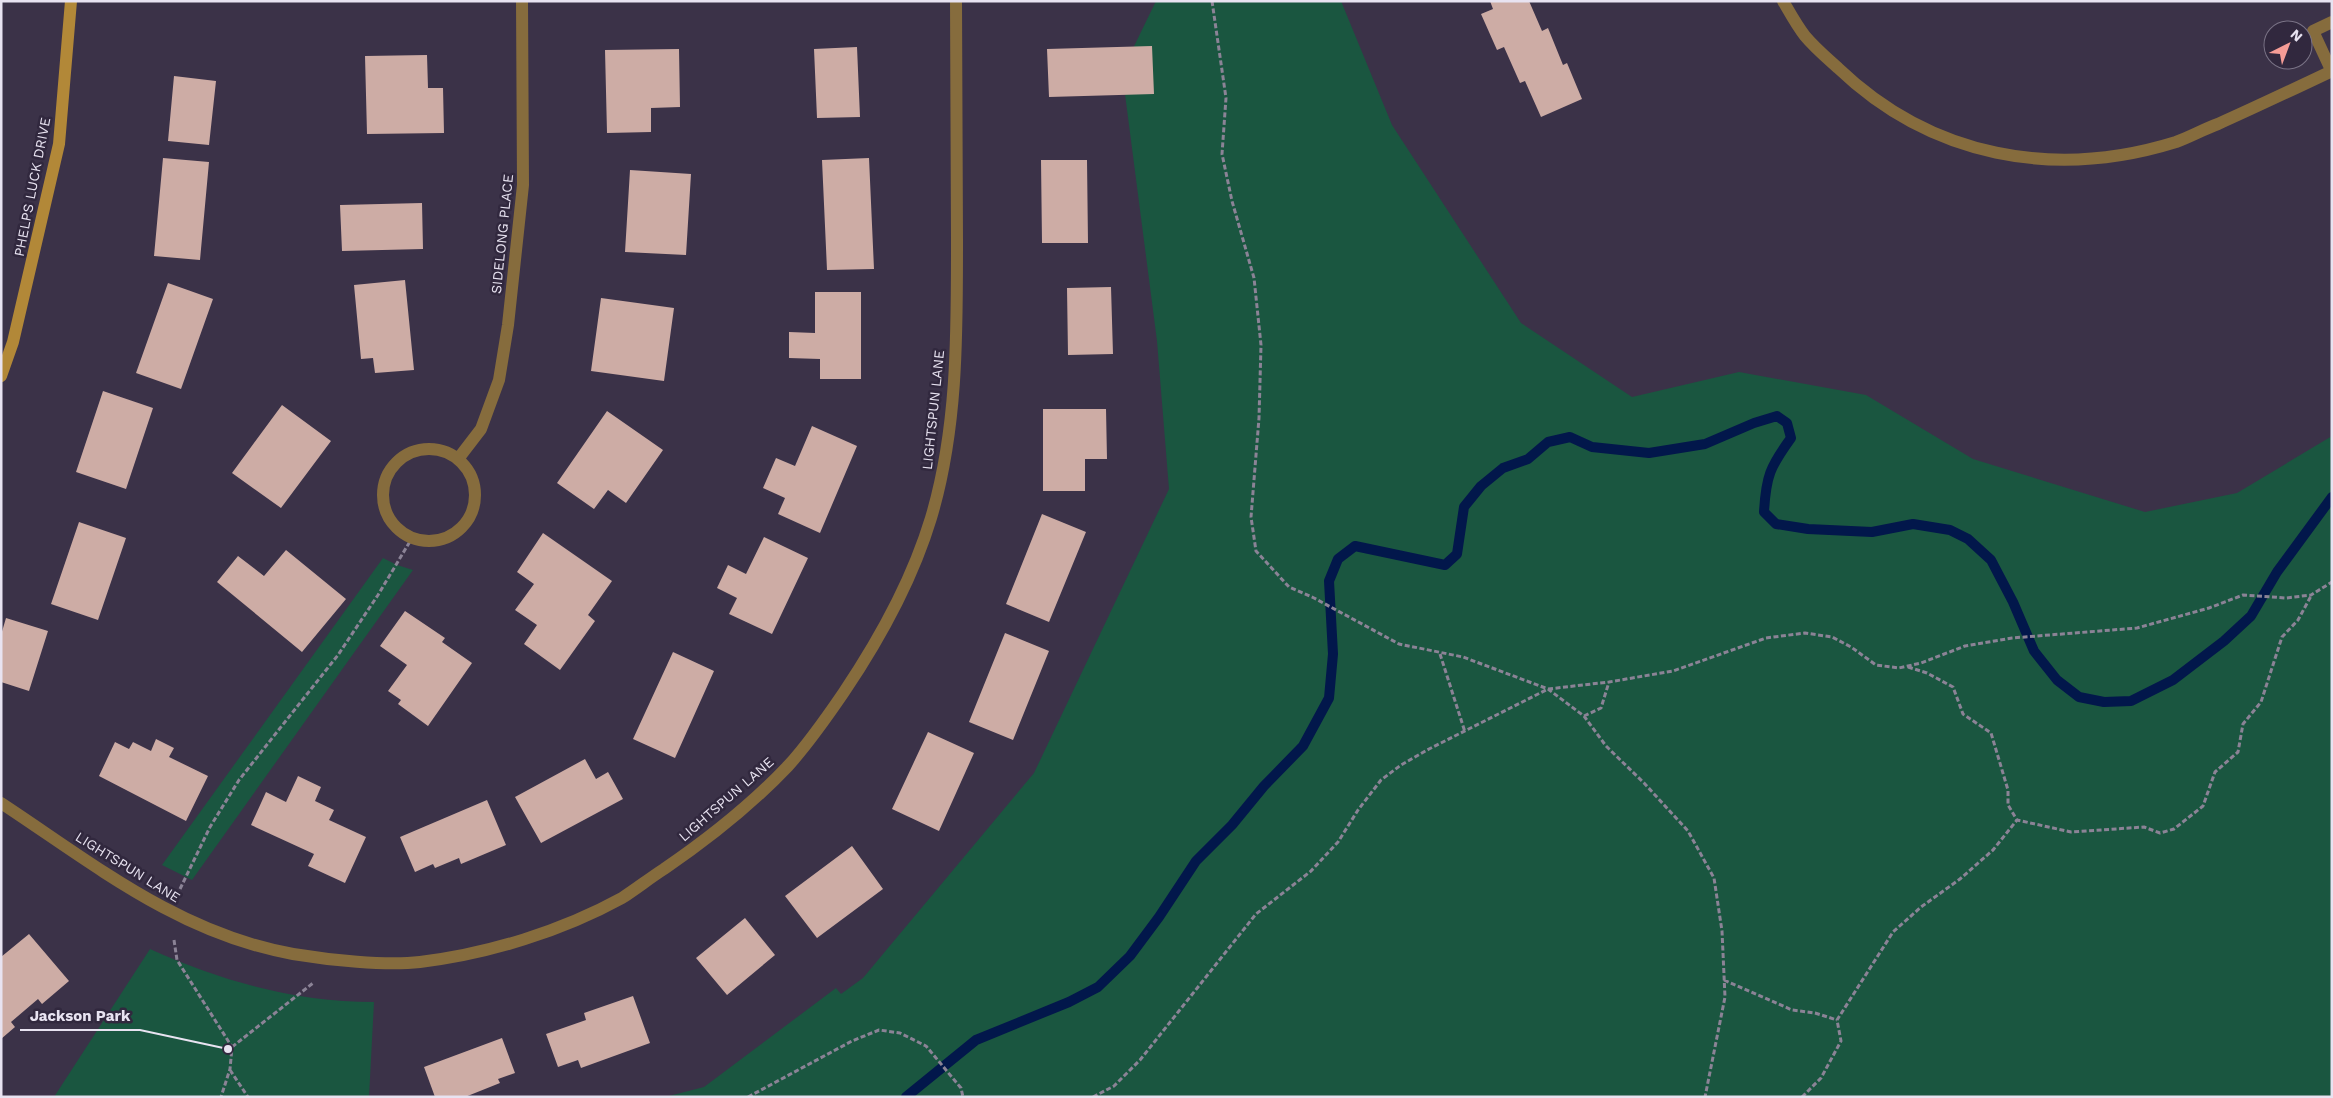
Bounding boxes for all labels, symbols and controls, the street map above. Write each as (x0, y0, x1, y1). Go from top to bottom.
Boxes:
north arrow (2263, 20, 2313, 70)
text: N (2287, 26, 2306, 45)
street label: PHELPS LUCK DRIVE (11, 116, 53, 258)
street label: SIDELONG PLACE (488, 173, 516, 295)
street label: LIGHTSPUN LANE (919, 349, 947, 471)
street label: LIGHTSPUN LANE (675, 753, 777, 844)
street label: LIGHTSPUN LANE (73, 828, 183, 906)
callout: Jackson Park (20, 1000, 140, 1030)
text: Jackson Park (30, 1007, 131, 1025)

